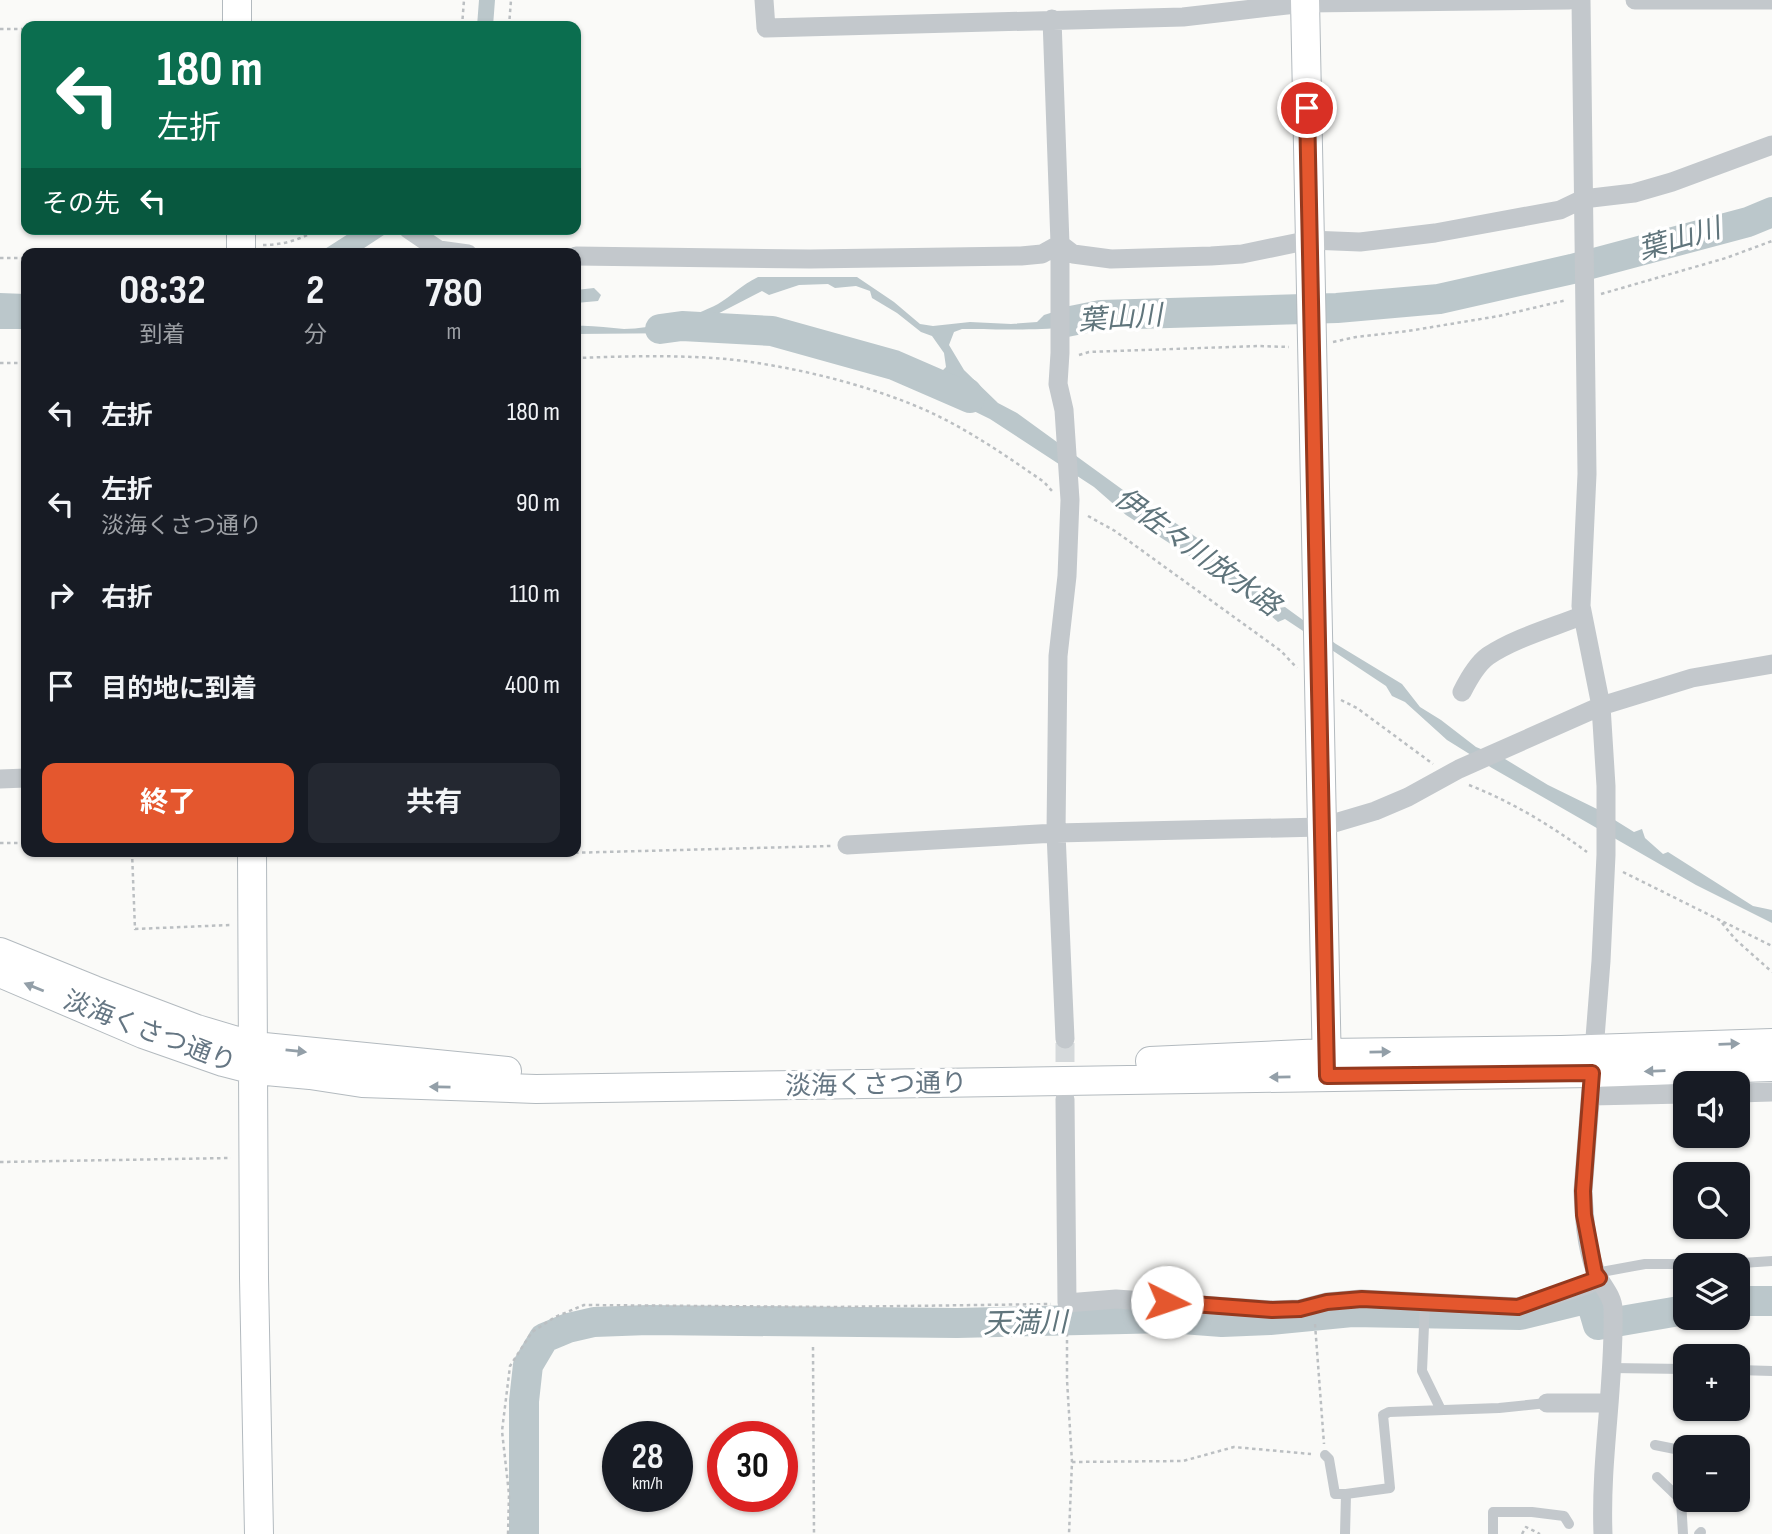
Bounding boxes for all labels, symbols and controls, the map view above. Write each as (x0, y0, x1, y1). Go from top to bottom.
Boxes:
text: 180 m (157, 41, 263, 100)
icon: left (42, 49, 133, 140)
pin (1277, 78, 1337, 138)
icon: arrive (1288, 89, 1326, 127)
text: 左折 (157, 109, 221, 148)
icon: left (134, 182, 172, 220)
text: その先 (42, 189, 120, 220)
water label: 葉山川 (1634, 211, 1727, 267)
text: 08:32 (119, 265, 206, 316)
text: 2 (306, 265, 324, 316)
text: 780 (425, 268, 483, 319)
water label: 葉山川 (1077, 299, 1166, 338)
text: m (446, 318, 461, 346)
text: 到着 (139, 321, 185, 349)
text: 分 (304, 321, 327, 349)
icon: left (42, 394, 80, 432)
text: 180 m (507, 397, 560, 428)
text: 左折 (101, 401, 153, 432)
text: 左折 (101, 475, 153, 506)
water label: 伊佐々川放水路 (1108, 481, 1288, 624)
icon: left (42, 485, 80, 523)
text: 90 m (516, 488, 560, 519)
text: 淡海くさつ通り (101, 512, 262, 540)
icon: right (42, 576, 80, 614)
text: 110 m (509, 579, 560, 610)
text: 右折 (101, 583, 153, 614)
icon: arrive (42, 667, 80, 705)
text: 400 m (505, 670, 560, 701)
text: 目的地に到着 (101, 674, 257, 705)
button: 終了 (42, 763, 294, 843)
button: 共有 (308, 763, 560, 843)
one-way arrow (23, 981, 44, 992)
street label: 淡海くさつ通り (59, 985, 240, 1079)
one-way arrow (1719, 1039, 1741, 1050)
one-way arrow (285, 1045, 307, 1056)
one-way arrow (1369, 1046, 1391, 1058)
one-way arrow (1644, 1065, 1666, 1076)
street label: 淡海くさつ通り (785, 1068, 967, 1103)
one-way arrow (1269, 1071, 1291, 1083)
map controls (1673, 1071, 1750, 1512)
button: sound (1673, 1071, 1750, 1148)
one-way arrow (429, 1082, 451, 1093)
button: search (1673, 1162, 1750, 1239)
button: layers (1673, 1253, 1750, 1330)
position arrow (1130, 1265, 1204, 1339)
water label: 天満川 (983, 1306, 1070, 1341)
button: + (1673, 1344, 1750, 1421)
speed limit sign: 30 (707, 1421, 798, 1512)
button: − (1673, 1435, 1750, 1512)
text: 28 (632, 1436, 663, 1479)
text: km/h (632, 1473, 663, 1494)

